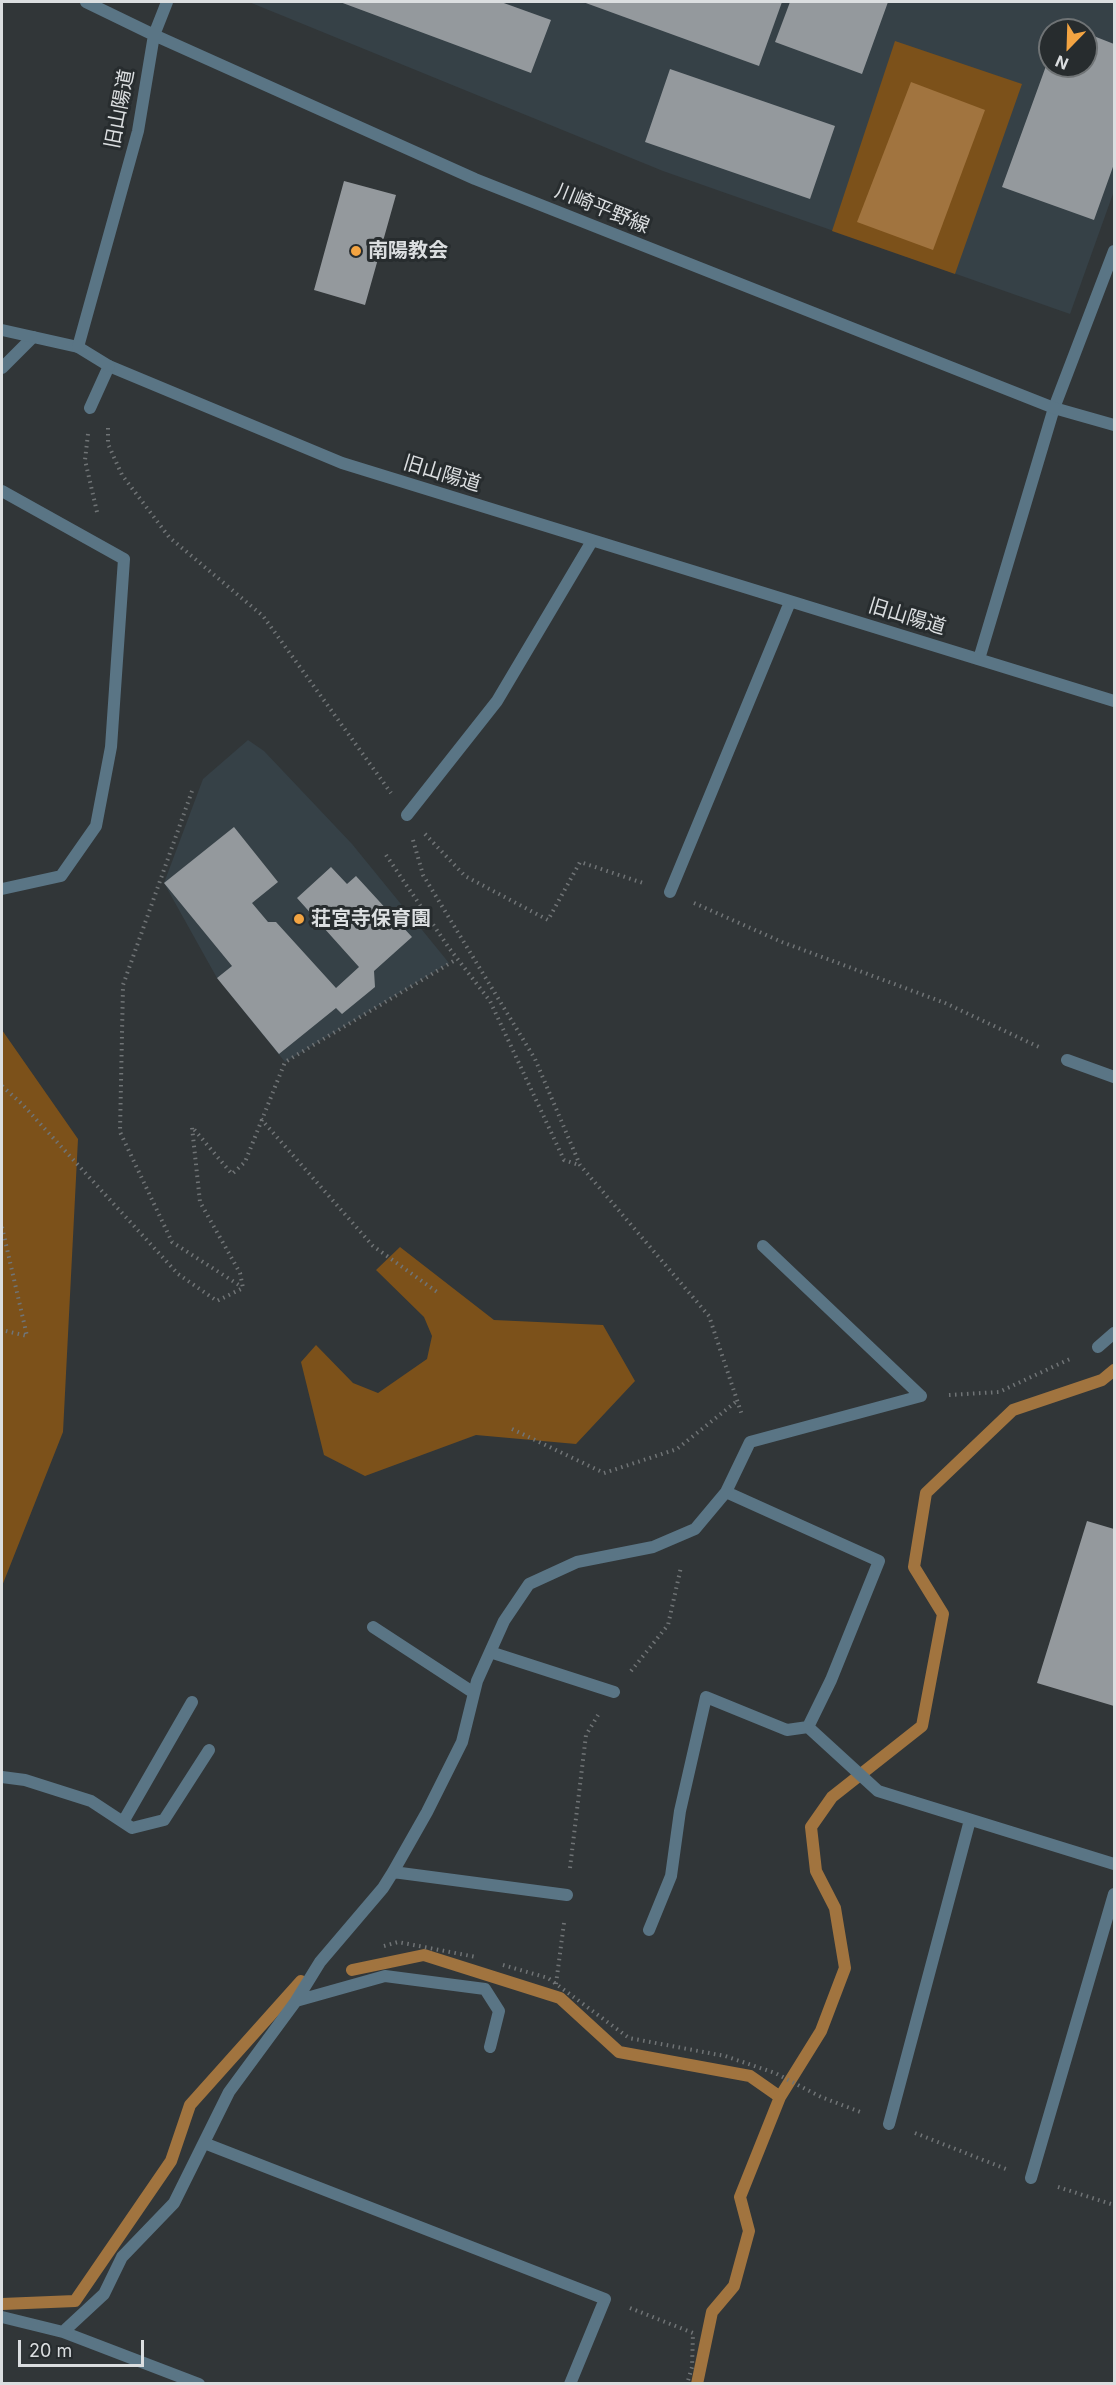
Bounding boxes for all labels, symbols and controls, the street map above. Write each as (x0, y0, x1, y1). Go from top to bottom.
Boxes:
north arrow (1038, 18, 1098, 78)
text: N (1052, 51, 1071, 74)
street label: 旧山陽道 (101, 67, 139, 151)
street label: 川崎平野線 (551, 179, 653, 239)
place label: 南陽教会 (368, 239, 448, 263)
marker: 南陽教会 (349, 244, 363, 258)
street label: 旧山陽道 (400, 451, 484, 497)
street label: 旧山陽道 (865, 594, 949, 640)
place label: 荘宮寺保育園 (311, 907, 431, 931)
marker: 荘宮寺保育園 (292, 912, 306, 926)
scale bar (21, 2328, 147, 2366)
text: 20 m (29, 2340, 72, 2361)

